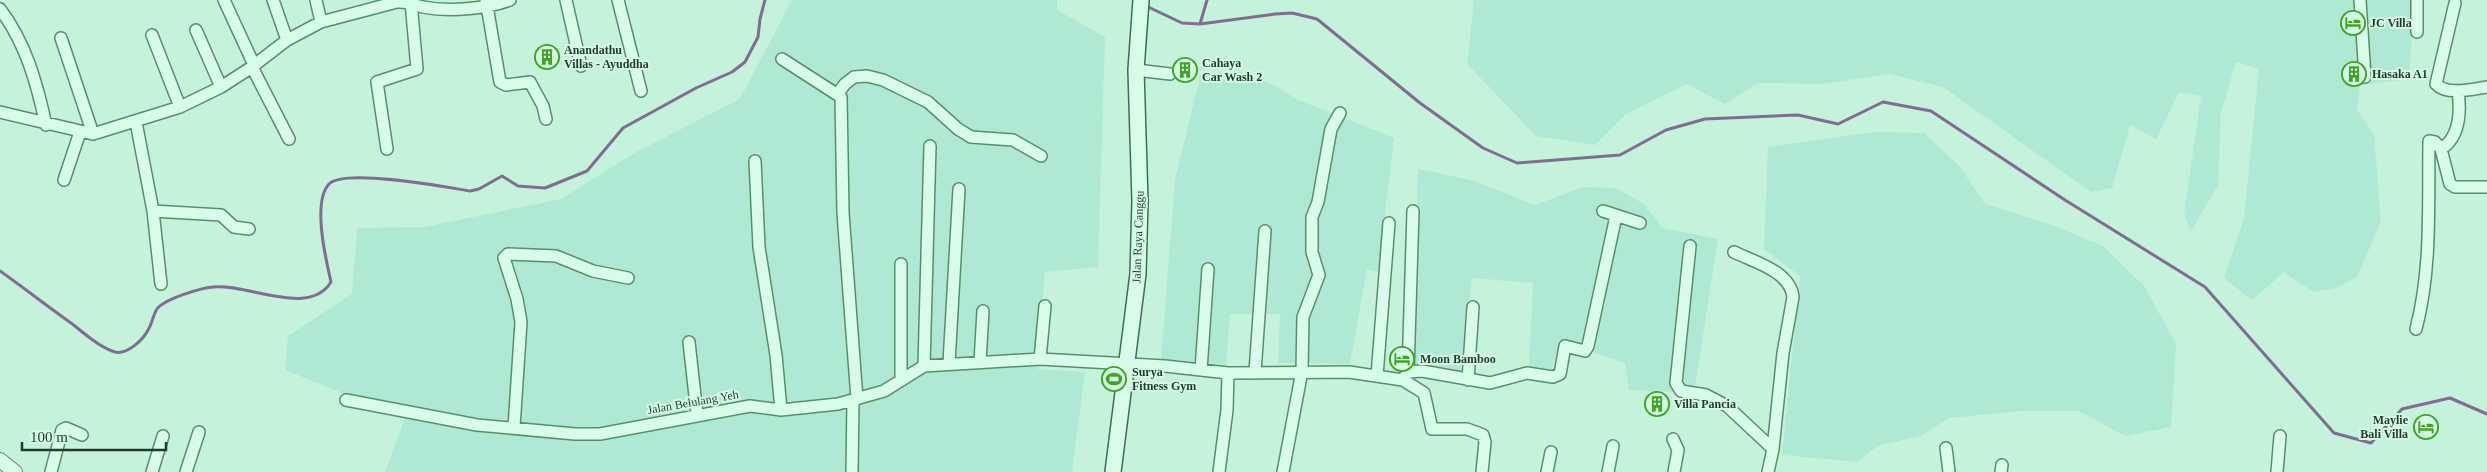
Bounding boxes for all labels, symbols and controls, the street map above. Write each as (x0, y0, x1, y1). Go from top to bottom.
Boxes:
hotel icon: JC Villa (2340, 10, 2366, 36)
place label: JC Villa (2370, 16, 2412, 30)
place label: Anandathu Villas - Ayuddha (564, 43, 649, 71)
building icon: Anandathu Villas - Ayuddha (534, 44, 560, 70)
place label: Cahaya Car Wash 2 (1202, 56, 1262, 84)
building icon: Cahaya Car Wash 2 (1172, 57, 1198, 83)
building icon: Hasaka A1 (2341, 61, 2367, 87)
place label: Hasaka A1 (2372, 67, 2428, 81)
street label: Jalan Raya Canggu (1129, 190, 1147, 284)
hotel icon: Moon Bamboo (1389, 346, 1415, 372)
place label: Moon Bamboo (1420, 352, 1496, 366)
place label: Surya Fitness Gym (1132, 365, 1196, 393)
sports icon: Surya Fitness Gym (1101, 366, 1127, 392)
street label: Jalan Belulang Yeh (646, 387, 740, 417)
building icon: Villa Pancia (1644, 391, 1670, 417)
place label: Villa Pancia (1674, 397, 1736, 411)
place label: Maylie Bali Villa (2360, 413, 2409, 441)
hotel icon: Maylie Bali Villa (2413, 414, 2439, 440)
scale bar (22, 420, 166, 452)
text: 100 m (30, 429, 68, 445)

